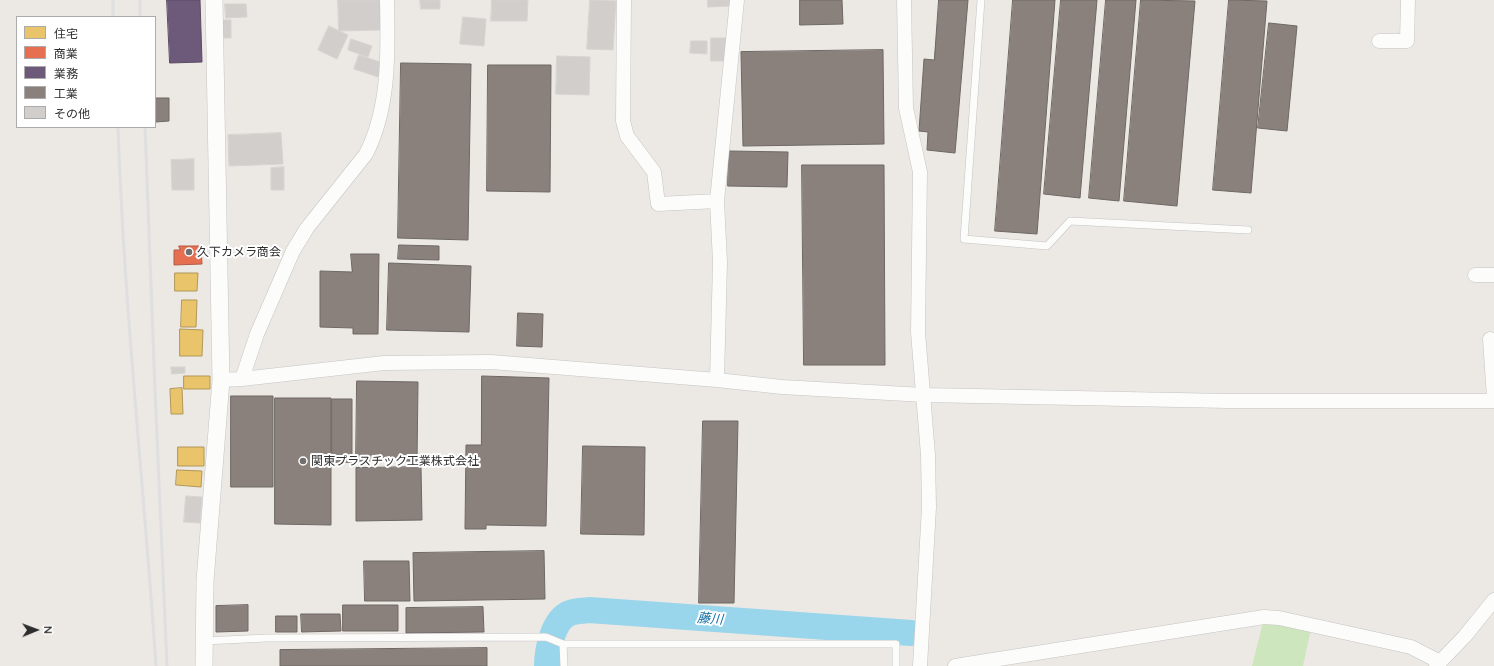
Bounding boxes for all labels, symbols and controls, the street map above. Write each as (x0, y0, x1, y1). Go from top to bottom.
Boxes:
legend (16, 16, 156, 128)
text: 住宅 (54, 26, 78, 41)
text: 商業 (54, 46, 78, 61)
text: 業務 (54, 66, 78, 81)
text: 工業 (54, 86, 78, 101)
text: その他 (54, 106, 90, 121)
place label: 久下カメラ商会 (197, 245, 281, 259)
marker: 久下カメラ商会 (184, 247, 194, 257)
place label: 関東プラスチック工業株式会社 (311, 454, 479, 468)
marker: 関東プラスチック工業株式会社 (298, 456, 308, 466)
north arrow (16, 610, 56, 650)
water label: 藤川 (696, 610, 724, 628)
text: N (41, 626, 55, 634)

